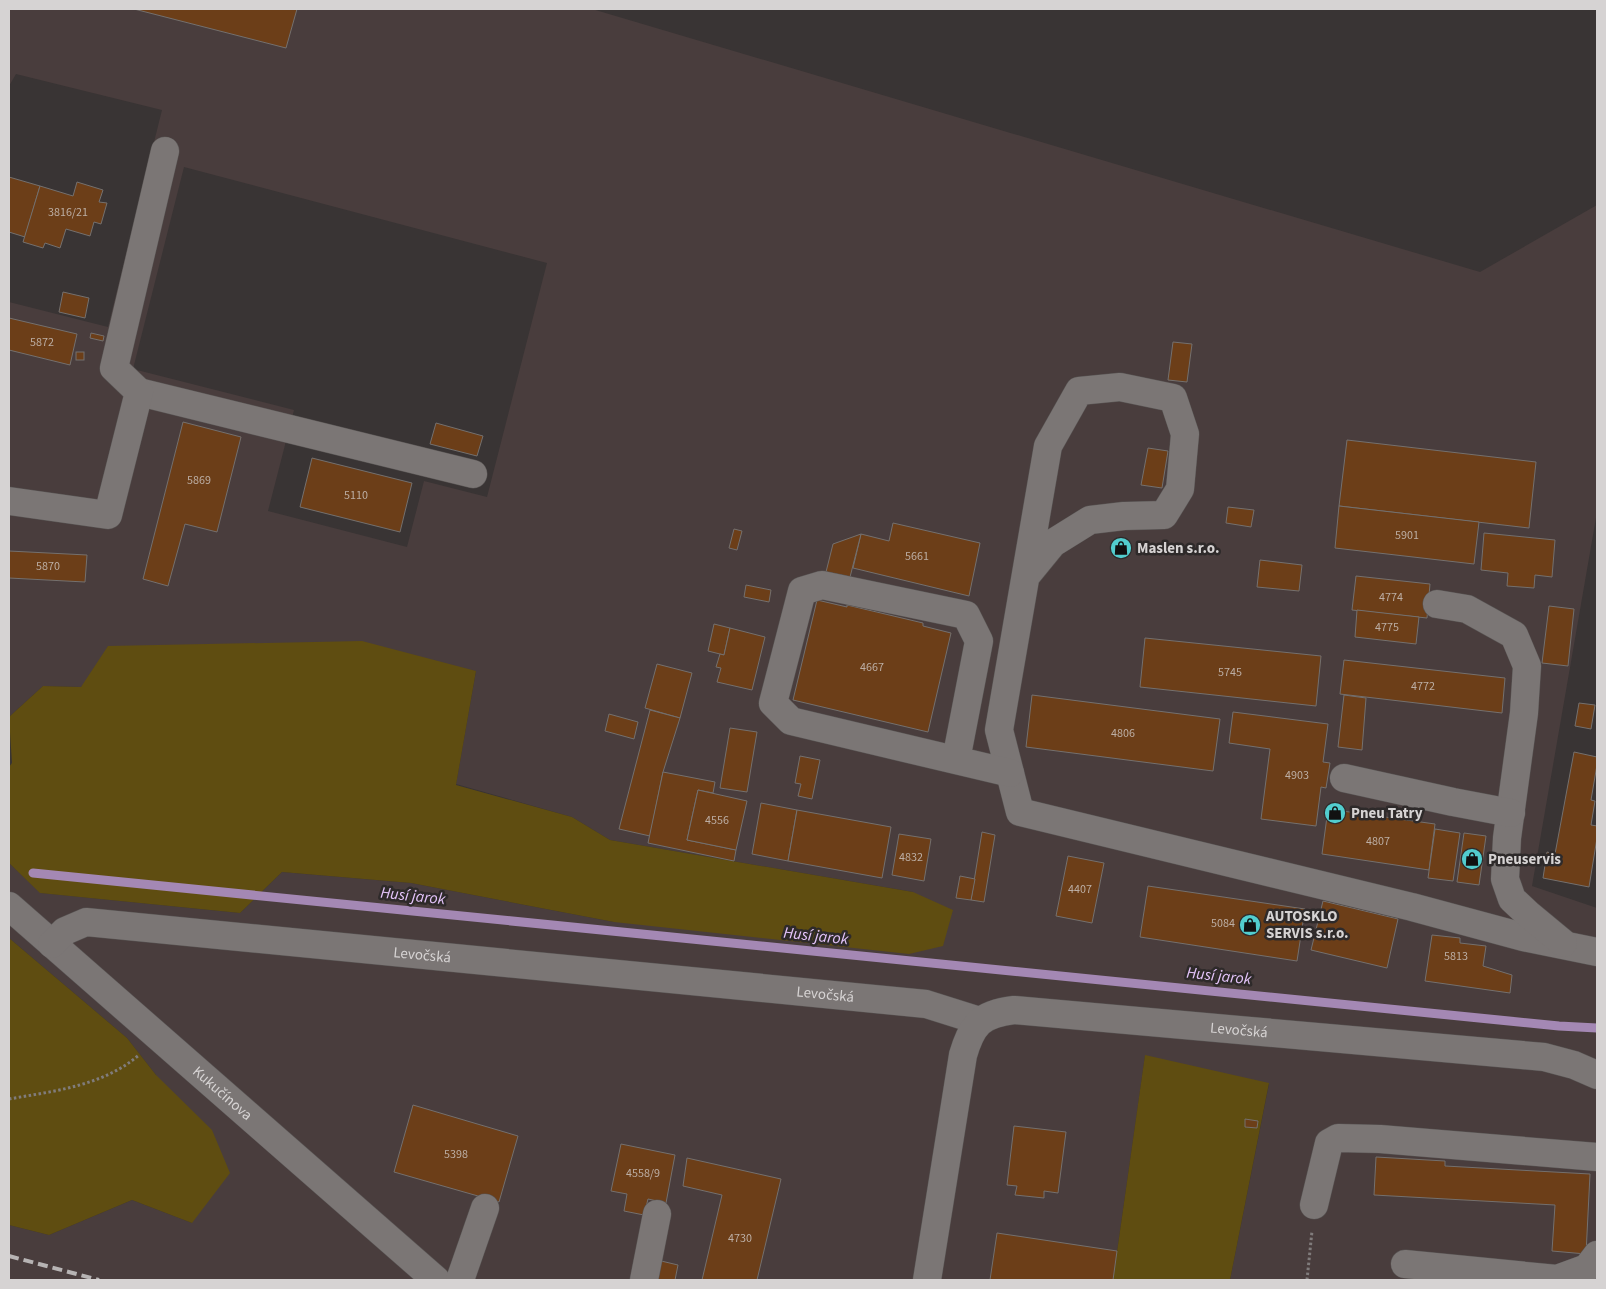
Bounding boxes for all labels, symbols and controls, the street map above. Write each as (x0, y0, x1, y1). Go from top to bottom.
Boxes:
house number: 3816/21 (48, 204, 88, 221)
house number: 5872 (30, 334, 54, 351)
house number: 5869 (187, 472, 211, 489)
house number: 5110 (344, 487, 368, 504)
house number: 5901 (1395, 527, 1419, 544)
shop icon: Maslen s.r.o. (1109, 536, 1133, 560)
place label: Maslen s.r.o. (1137, 538, 1219, 559)
house number: 5661 (905, 548, 929, 565)
house number: 5870 (36, 558, 60, 575)
house number: 4774 (1379, 589, 1403, 606)
house number: 4775 (1375, 619, 1399, 636)
house number: 4667 (860, 659, 884, 676)
house number: 5745 (1218, 664, 1242, 681)
house number: 4772 (1411, 678, 1435, 695)
house number: 4806 (1111, 725, 1135, 742)
house number: 4903 (1285, 767, 1309, 784)
shop icon: Pneu Tatry (1323, 801, 1347, 825)
place label: Pneu Tatry (1351, 803, 1423, 824)
house number: 4556 (705, 812, 729, 829)
house number: 4807 (1366, 833, 1390, 850)
shop icon: Pneuservis (1460, 847, 1484, 871)
house number: 4832 (899, 849, 923, 866)
place label: Pneuservis (1488, 849, 1561, 870)
house number: 4407 (1068, 881, 1092, 898)
water label: Husí jarok (379, 882, 447, 910)
place label: AUTOSKLO SERVIS s.r.o. (1265, 906, 1349, 944)
shop icon: AUTOSKLO SERVIS s.r.o. (1238, 913, 1262, 937)
house number: 5084 (1211, 915, 1235, 932)
water label: Husí jarok (782, 922, 850, 950)
street label: Levočská (392, 942, 452, 969)
house number: 5813 (1444, 948, 1468, 965)
water label: Husí jarok (1185, 962, 1253, 990)
street label: Levočská (795, 981, 855, 1008)
street label: Levočská (1209, 1017, 1269, 1043)
street label: Kukučínova (188, 1061, 257, 1126)
house number: 5398 (444, 1146, 468, 1163)
house number: 4558/9 (626, 1165, 660, 1182)
house number: 4730 (728, 1230, 752, 1247)

